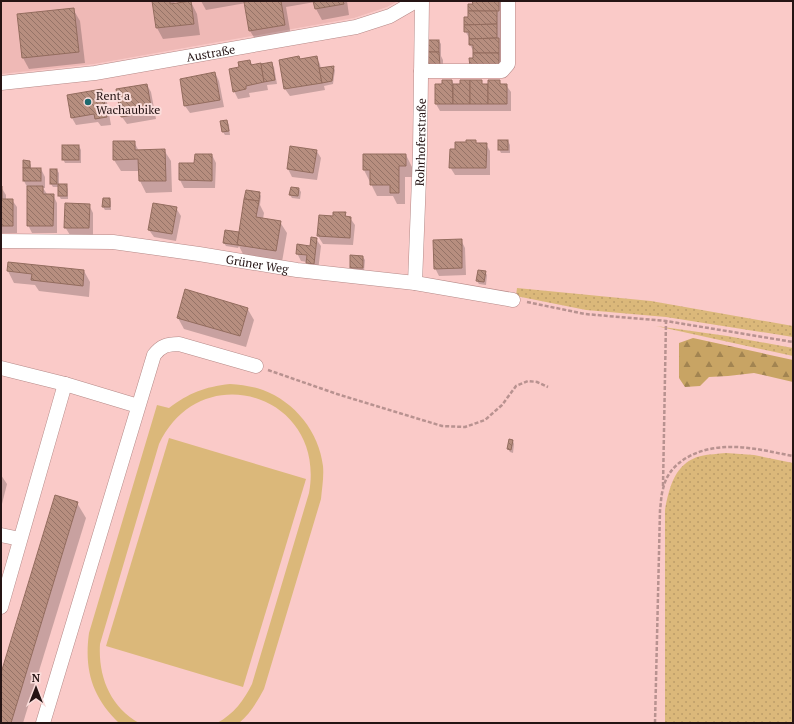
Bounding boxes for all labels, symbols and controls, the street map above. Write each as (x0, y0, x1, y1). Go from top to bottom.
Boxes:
street label: Austraße (185, 41, 236, 64)
place label: Rent a Wachaubike (96, 88, 160, 117)
marker: Rent a Wachaubike (83, 97, 93, 107)
street label: Rohrhoferstraße (411, 98, 428, 186)
street label: Grüner Weg (225, 251, 291, 276)
north arrow (16, 668, 56, 708)
text: N (32, 671, 41, 685)

